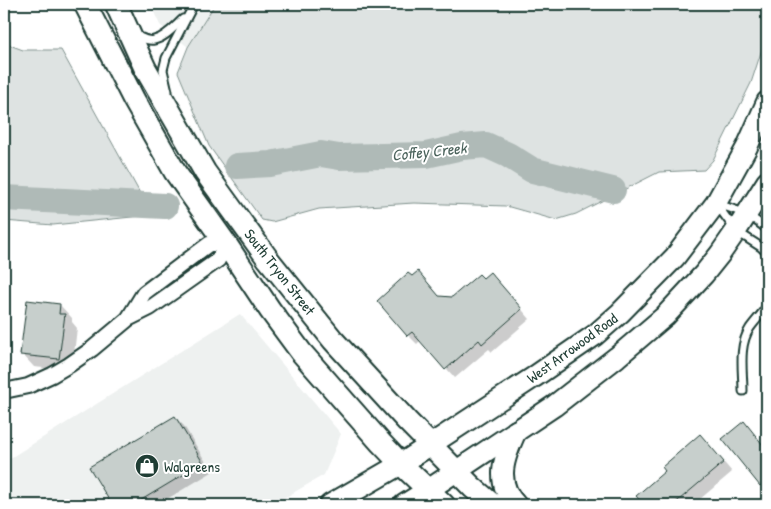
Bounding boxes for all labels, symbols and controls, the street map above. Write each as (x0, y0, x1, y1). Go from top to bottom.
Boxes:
water label: Coffey Creek (391, 136, 469, 166)
street label: South Tryon Street (240, 224, 321, 320)
street label: West Arrowood Road (522, 308, 622, 388)
shop icon: Walgreens (134, 453, 160, 479)
place label: Walgreens (164, 456, 220, 477)

